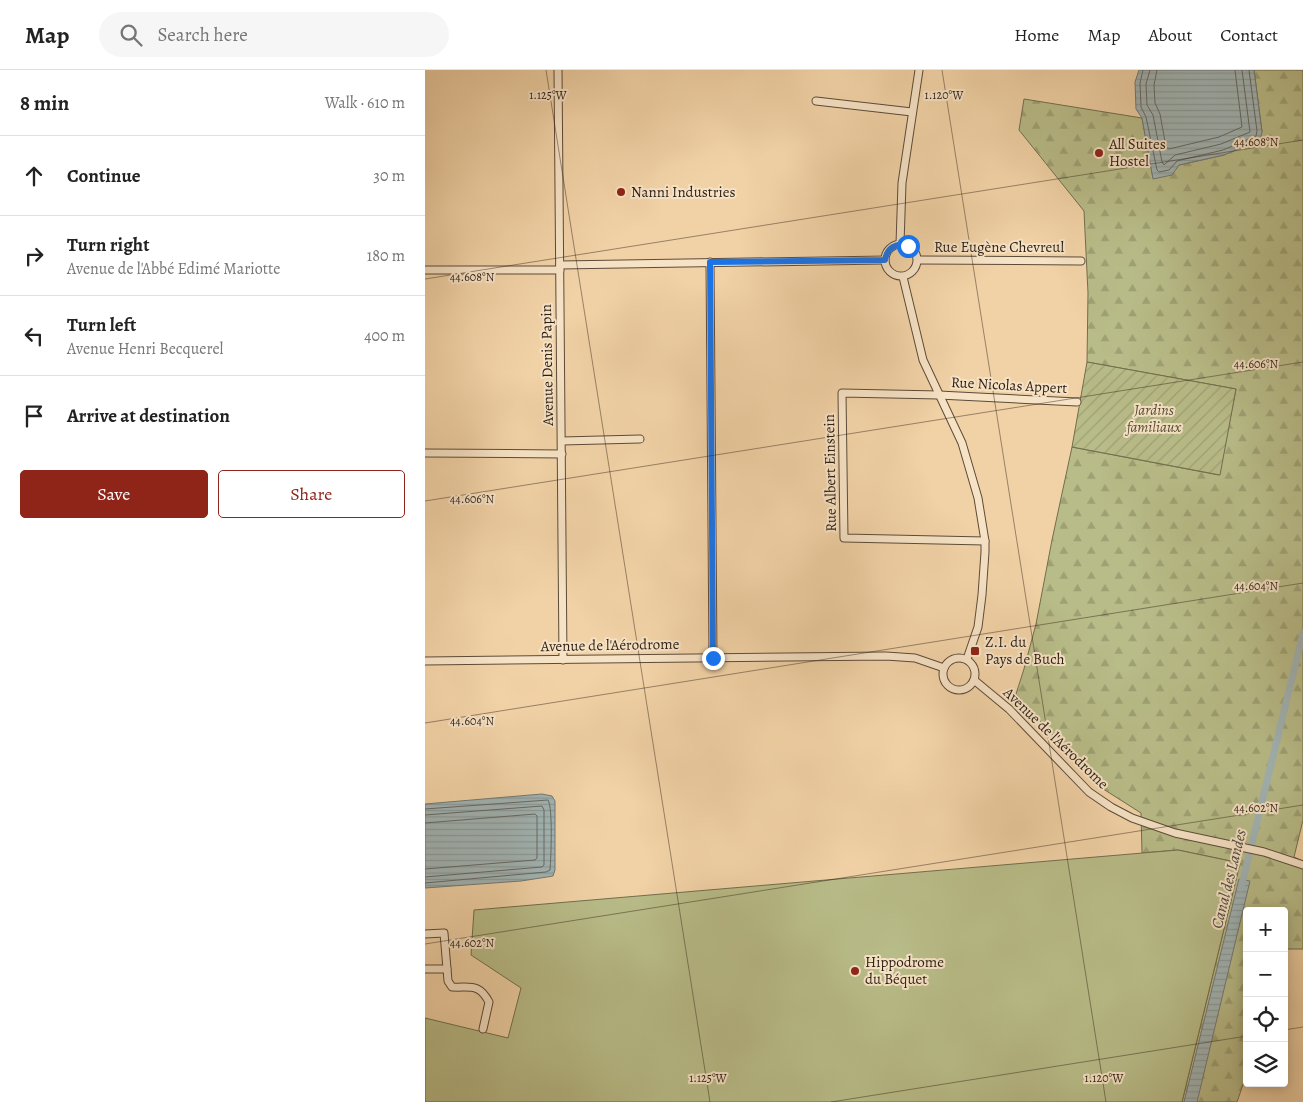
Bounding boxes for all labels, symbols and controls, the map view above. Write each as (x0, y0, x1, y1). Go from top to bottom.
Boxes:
search box (99, 12, 449, 57)
text: Map (25, 19, 69, 51)
icon: search (117, 21, 145, 49)
text: Search here (157, 22, 248, 48)
text: Home (1014, 23, 1059, 47)
text: Map (1087, 23, 1120, 47)
text: About (1148, 23, 1192, 47)
text: Contact (1220, 23, 1278, 47)
text: 1.125°W (529, 87, 568, 103)
text: 1.120°W (925, 87, 964, 103)
text: 8 min (20, 89, 69, 117)
text: Walk · 610 m (325, 92, 405, 114)
place label: All Suites Hostel (1108, 134, 1166, 171)
text: 44.608°N (1234, 134, 1279, 150)
marker: All Suites Hostel (1093, 147, 1105, 159)
icon: ahead (20, 162, 48, 190)
text: Continue (67, 163, 141, 189)
text: 30 m (373, 165, 405, 187)
place label: Nanni Industries (631, 182, 735, 202)
marker: Nanni Industries (615, 186, 627, 198)
text: Turn right (67, 232, 149, 258)
route start (897, 235, 920, 258)
street label: Rue Eugène Chevreul (934, 237, 1064, 257)
icon: right (20, 242, 48, 270)
text: 180 m (367, 245, 405, 267)
text: Avenue de l'Abbé Edimé Mariotte (67, 258, 280, 280)
text: 44.608°N (450, 269, 495, 285)
street label: Avenue Denis Papin (536, 304, 558, 427)
text: Turn left (67, 312, 136, 338)
icon: left (20, 322, 48, 350)
text: 400 m (364, 325, 405, 347)
text: Avenue Henri Becquerel (67, 338, 224, 360)
text: 44.606°N (1234, 356, 1278, 372)
street label: Rue Nicolas Appert (950, 372, 1068, 398)
park label: Jardins familiaux (1125, 400, 1182, 437)
icon: arrive (20, 402, 48, 430)
text: Arrive at destination (67, 403, 230, 429)
street label: Rue Albert Einstein (819, 414, 841, 532)
button: Save (20, 470, 208, 518)
button: Share (218, 470, 405, 518)
text: 44.606°N (450, 491, 494, 507)
text: 44.604°N (1234, 578, 1278, 594)
place label: Z.I. du Pays de Buch (985, 632, 1065, 669)
street label: Avenue de l'Aérodrome (539, 634, 680, 656)
marker: Z.I. du Pays de Buch (969, 645, 981, 657)
route end (702, 647, 725, 670)
street label: Avenue de l'Aérodrome (998, 682, 1113, 794)
text: 44.604°N (450, 713, 494, 729)
text: 44.602°N (1234, 800, 1279, 816)
water label: Canal des Landes (1206, 826, 1252, 931)
map controls (1243, 907, 1288, 1087)
button: + (1243, 907, 1288, 952)
text: 44.602°N (450, 935, 495, 951)
place label: Hippodrome du Béquet (865, 952, 944, 989)
button: − (1243, 952, 1288, 997)
marker: Hippodrome du Béquet (849, 965, 861, 977)
button: locate (1243, 997, 1288, 1042)
button: layers (1243, 1042, 1288, 1087)
text: 1.125°W (689, 1070, 728, 1086)
text: 1.120°W (1085, 1070, 1124, 1086)

